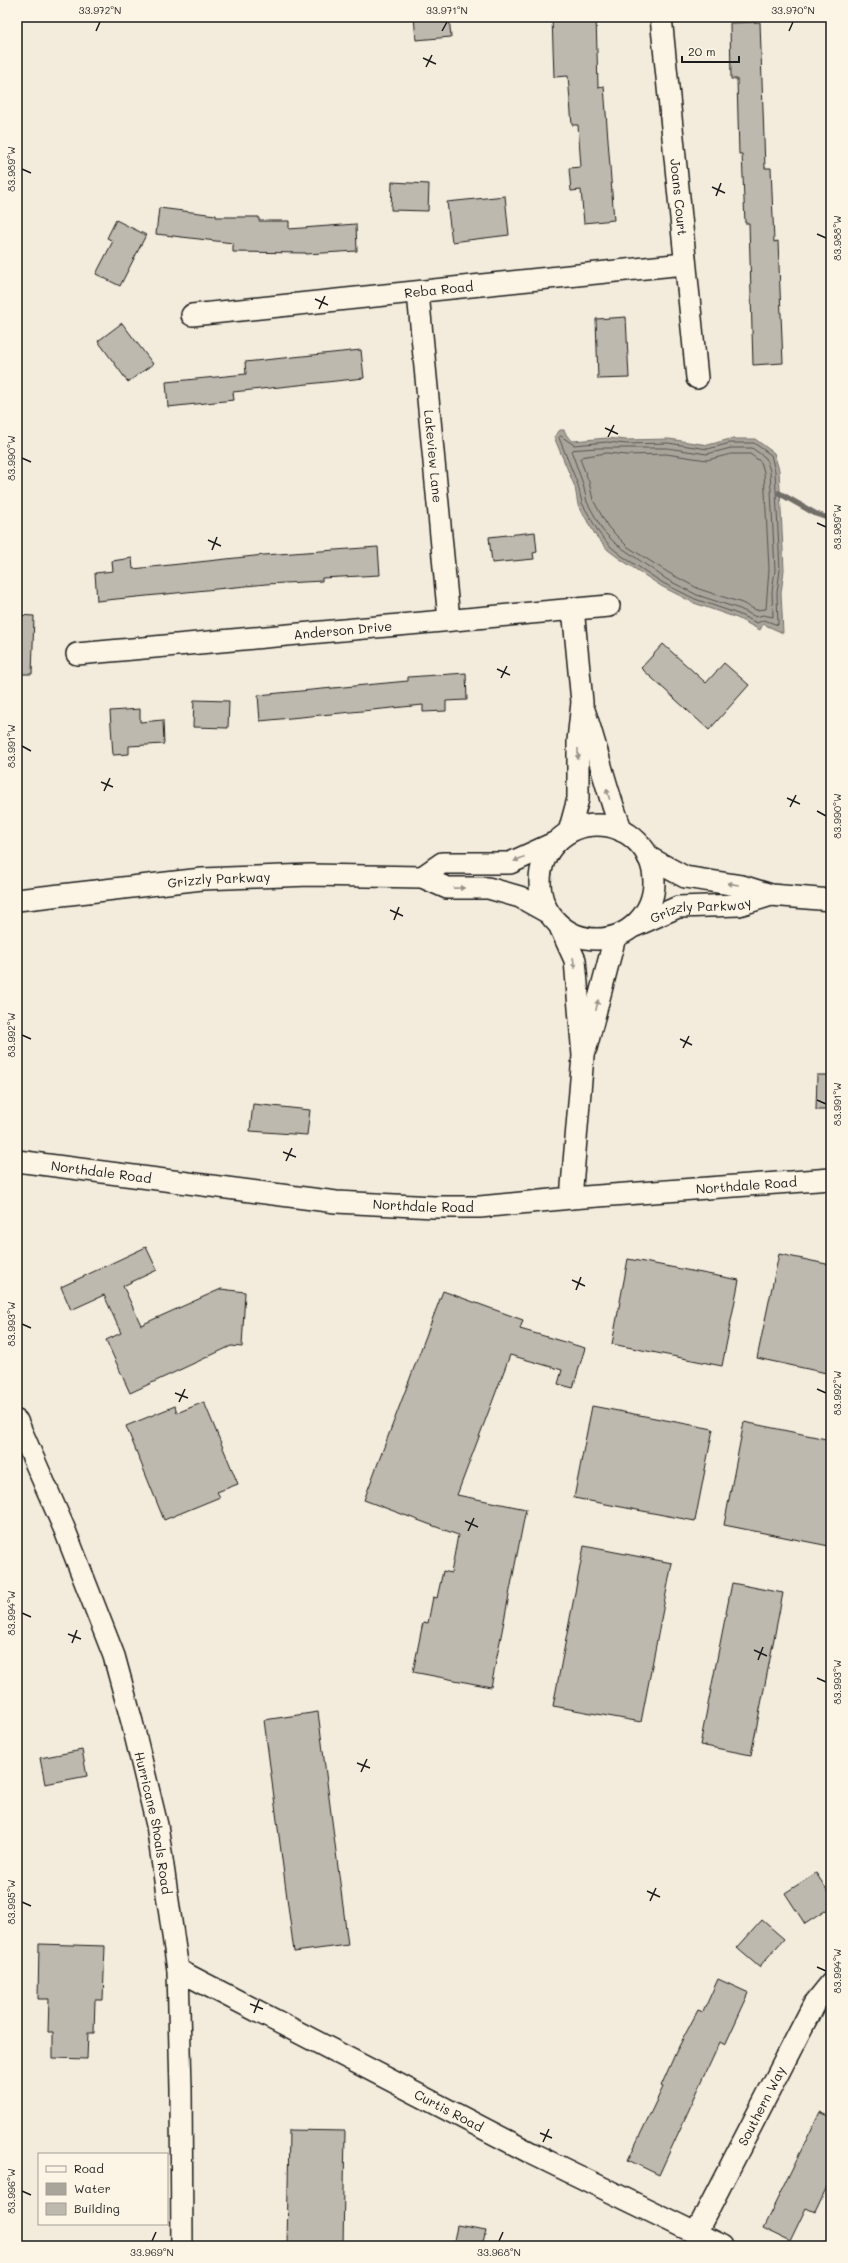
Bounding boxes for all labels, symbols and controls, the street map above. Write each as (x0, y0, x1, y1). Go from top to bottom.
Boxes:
text: 33.972°N (79, 3, 121, 17)
text: 33.971°N (426, 3, 468, 17)
text: 33.970°N (771, 3, 815, 17)
scale bar (682, 38, 739, 64)
text: 20 m (688, 43, 716, 59)
text: 83.989°W (4, 146, 18, 192)
street label: Joans Court (667, 158, 692, 237)
text: 83.988°W (830, 215, 844, 261)
street label: Reba Road (403, 277, 474, 301)
street label: Lakeview Lane (421, 409, 447, 503)
text: 83.990°W (4, 435, 18, 481)
text: 83.989°W (830, 504, 844, 550)
street label: Anderson Drive (293, 617, 393, 642)
text: 83.991°W (4, 724, 18, 768)
one-way arrow (575, 748, 581, 761)
one-way arrow (605, 788, 611, 800)
text: 83.990°W (830, 793, 844, 839)
one-way arrow (513, 856, 524, 862)
street label: Grizzly Parkway (166, 867, 271, 891)
one-way arrow (727, 881, 739, 887)
one-way arrow (453, 885, 466, 891)
street label: Grizzly Parkway (647, 893, 754, 926)
one-way arrow (571, 957, 577, 969)
one-way arrow (595, 999, 601, 1011)
text: 83.992°W (4, 1012, 18, 1057)
text: 83.991°W (830, 1082, 844, 1126)
street label: Northdale Road (50, 1156, 153, 1186)
street label: Northdale Road (695, 1173, 797, 1197)
street label: Northdale Road (372, 1195, 474, 1215)
text: 83.993°W (4, 1301, 18, 1347)
text: 83.992°W (830, 1370, 844, 1415)
text: 83.994°W (4, 1590, 18, 1636)
text: 83.993°W (830, 1659, 844, 1705)
street label: Hurricane Shoals Road (131, 1750, 176, 1895)
text: 83.995°W (4, 1879, 18, 1925)
text: 83.994°W (830, 1948, 844, 1994)
street label: Southern Way (733, 2063, 789, 2148)
street label: Curtis Road (412, 2085, 486, 2135)
legend (38, 2153, 168, 2225)
text: Road (74, 2160, 104, 2176)
text: 83.996°W (4, 2168, 18, 2214)
text: Water (74, 2180, 111, 2196)
text: Building (74, 2200, 120, 2216)
text: 33.969°N (130, 2245, 174, 2259)
text: 33.968°N (477, 2245, 521, 2259)

